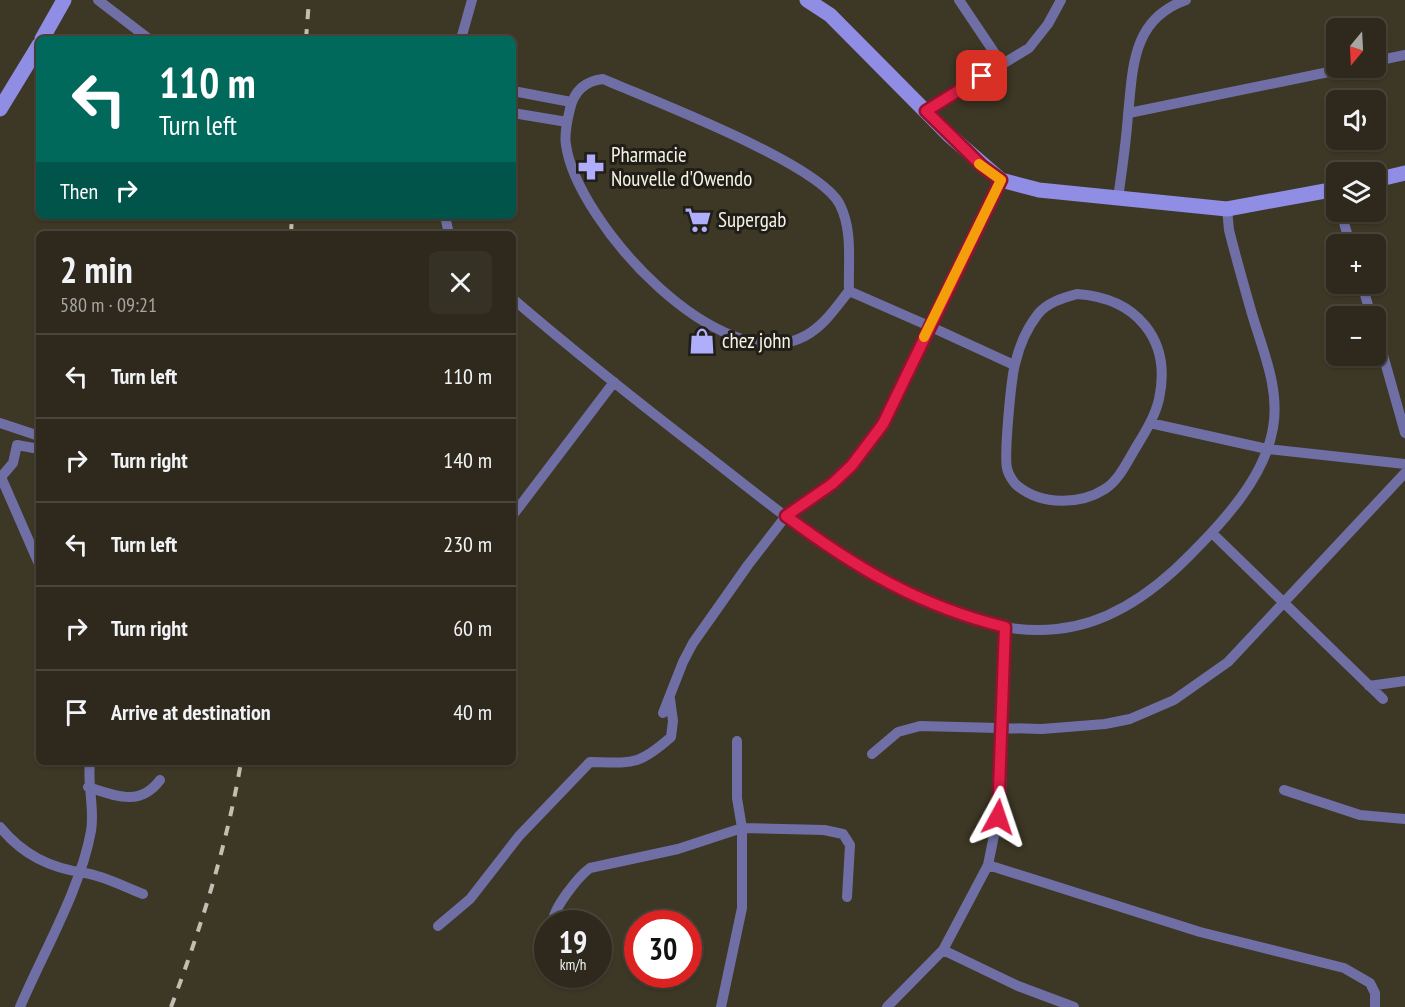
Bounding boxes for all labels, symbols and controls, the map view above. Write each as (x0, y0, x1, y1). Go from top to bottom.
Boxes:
north arrow (1326, 18, 1386, 78)
map controls (1326, 18, 1386, 366)
pin (956, 50, 1007, 101)
text: 110 m (159, 55, 256, 110)
icon: arrive (965, 59, 998, 92)
icon: left (60, 60, 138, 138)
button: sound (1326, 90, 1386, 150)
text: Turn left (159, 108, 237, 142)
place label: Pharmacie Nouvelle d'Owendo (611, 141, 752, 192)
pharmacy icon: Pharmacie Nouvelle d'Owendo (576, 152, 606, 182)
button: layers (1326, 162, 1386, 222)
icon: right (110, 174, 143, 207)
text: Then (60, 177, 98, 205)
supermarket icon: Supergab (683, 205, 713, 235)
place label: Supergab (718, 206, 786, 233)
button: + (1326, 234, 1386, 294)
text: 2 min (60, 246, 133, 293)
button: close (429, 251, 492, 314)
text: 580 m · 09:21 (60, 292, 157, 318)
button: − (1326, 306, 1386, 366)
shop icon: chez john (687, 326, 717, 356)
place label: chez john (722, 327, 791, 354)
icon: left (60, 360, 93, 393)
text: Turn left (111, 362, 177, 390)
text: 110 m (443, 362, 492, 390)
icon: right (60, 444, 93, 477)
text: Turn right (111, 446, 188, 474)
text: 140 m (443, 446, 492, 474)
icon: left (60, 528, 93, 561)
text: Turn left (111, 530, 177, 558)
text: 230 m (443, 530, 492, 558)
icon: right (60, 612, 93, 645)
text: Turn right (111, 614, 188, 642)
text: 60 m (453, 614, 492, 642)
icon: arrive (60, 696, 93, 729)
text: Arrive at destination (111, 698, 271, 726)
text: 40 m (453, 698, 492, 726)
position arrow (966, 785, 1030, 849)
speed limit sign: 30 (624, 910, 702, 988)
text: 19 (559, 922, 587, 961)
text: km/h (560, 955, 586, 974)

